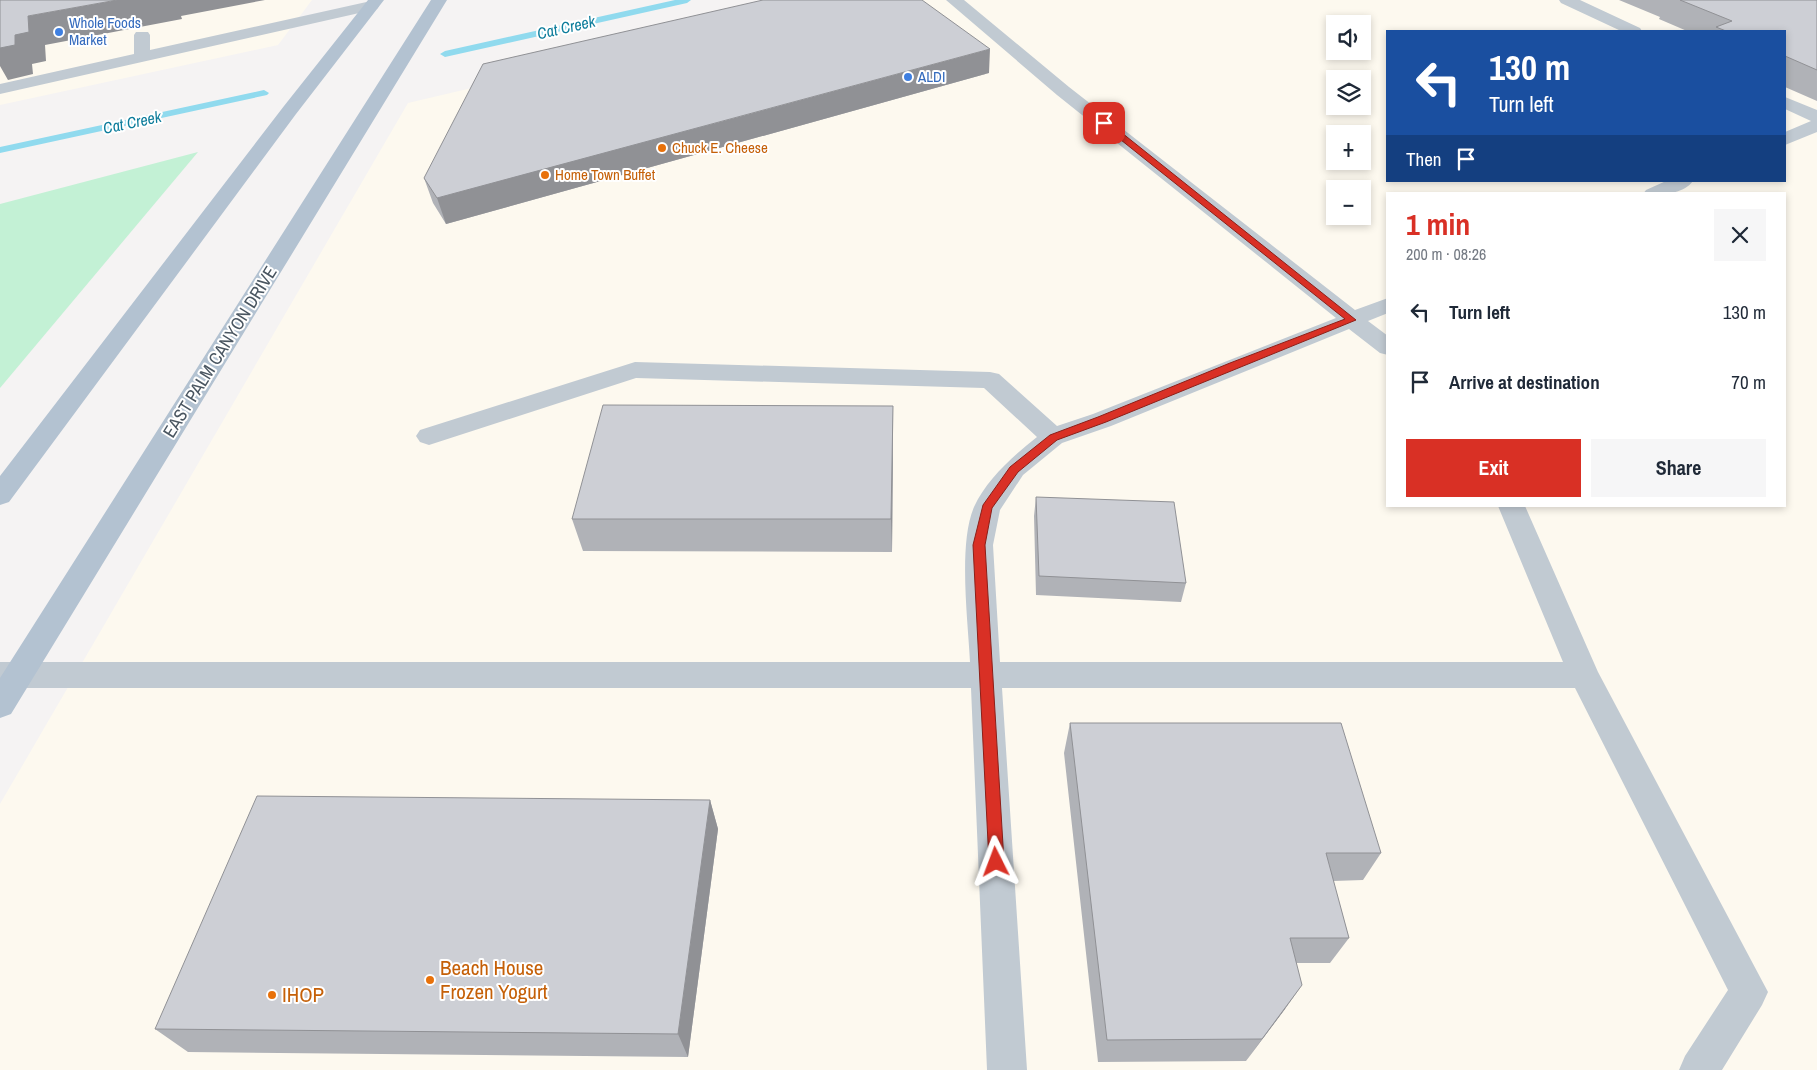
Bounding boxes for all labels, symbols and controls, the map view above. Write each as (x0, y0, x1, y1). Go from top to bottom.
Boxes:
water label: Cat Creek (535, 10, 598, 44)
place label: Whole Foods Market (69, 12, 141, 50)
map controls (1326, 15, 1371, 225)
button: sound (1326, 15, 1371, 60)
marker: Whole Foods Market (53, 26, 65, 38)
text: 130 m (1489, 44, 1570, 91)
icon: left (1406, 50, 1471, 115)
place label: ALDI (917, 66, 945, 87)
button: layers (1326, 70, 1371, 115)
marker: ALDI (902, 71, 914, 83)
text: Turn left (1489, 89, 1554, 119)
pin (1083, 102, 1125, 144)
water label: Cat Creek (101, 105, 164, 139)
icon: arrive (1090, 109, 1118, 137)
button: + (1326, 125, 1371, 170)
place label: Chuck E. Cheese (672, 137, 768, 158)
marker: Chuck E. Cheese (656, 142, 668, 154)
icon: arrive (1452, 145, 1480, 173)
text: Then (1406, 146, 1442, 172)
place label: Home Town Buffet (555, 164, 656, 185)
marker: Home Town Buffet (539, 169, 551, 181)
button: − (1326, 180, 1371, 225)
text: 1 min (1406, 204, 1470, 244)
button: close (1714, 209, 1766, 261)
text: 200 m · 08:26 (1406, 243, 1486, 265)
street label: EAST PALM CANYON DRIVE (157, 261, 283, 442)
icon: left (1406, 298, 1434, 326)
text: Turn left (1449, 299, 1510, 325)
text: 130 m (1723, 299, 1766, 325)
icon: arrive (1406, 368, 1434, 396)
text: Arrive at destination (1449, 369, 1600, 395)
text: 70 m (1731, 369, 1766, 395)
button: Exit (1406, 439, 1581, 497)
button: Share (1591, 439, 1766, 497)
position arrow (969, 835, 1021, 887)
place label: Beach House Frozen Yogurt (440, 953, 548, 1006)
marker: Beach House Frozen Yogurt (424, 974, 436, 986)
place label: IHOP (282, 980, 324, 1009)
marker: IHOP (266, 989, 278, 1001)

